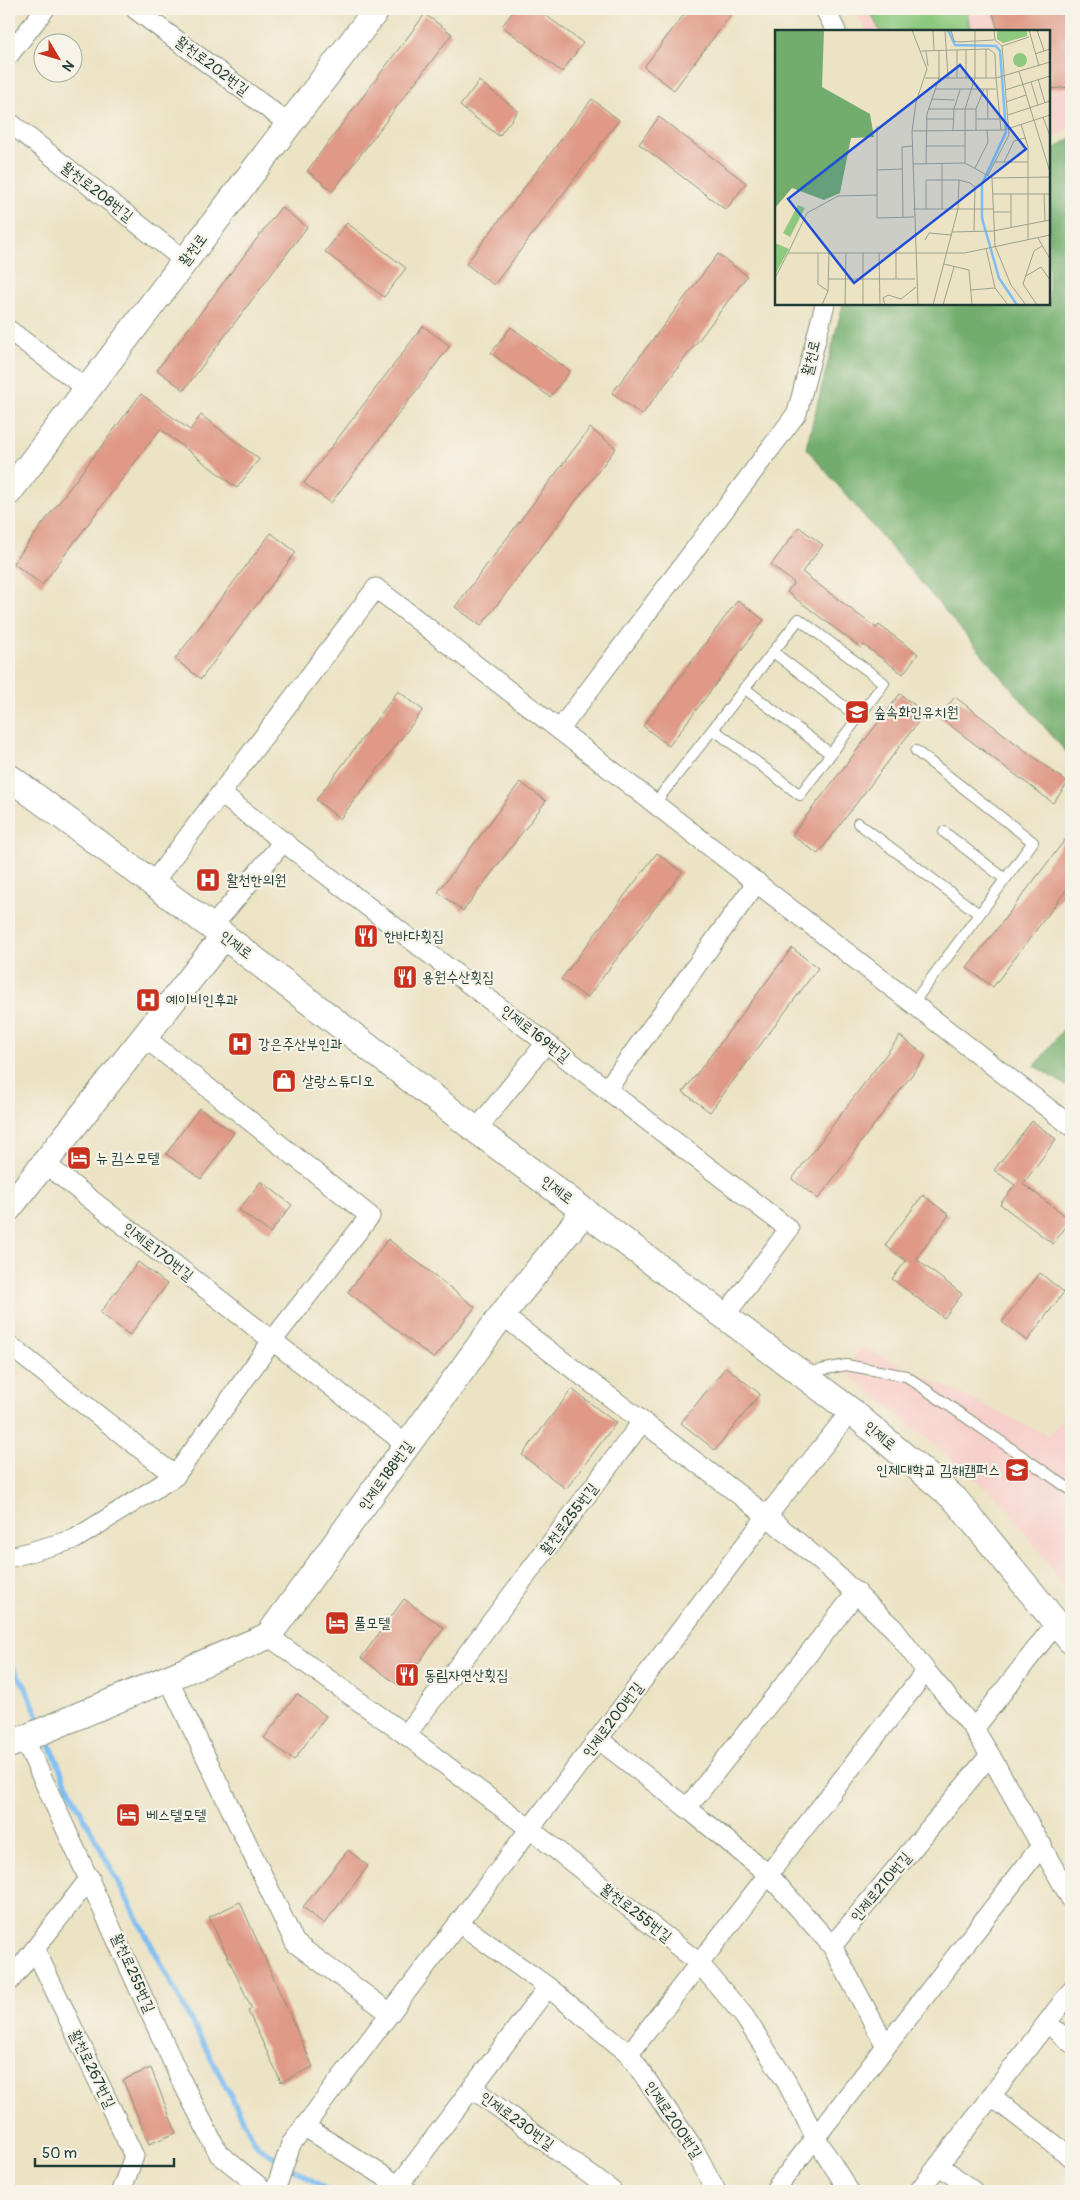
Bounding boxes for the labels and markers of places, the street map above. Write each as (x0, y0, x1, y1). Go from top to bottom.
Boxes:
school or university icon: 숲속화인유치원 (844, 699, 870, 725)
place label: 숲속화인유치원 (874, 703, 959, 722)
hospital icon: 활천한의원 (195, 867, 221, 893)
place label: 활천한의원 (226, 871, 286, 890)
restaurant icon: 한바다횟집 (353, 923, 379, 949)
place label: 한바다횟집 (384, 927, 444, 946)
restaurant icon: 용원수산횟집 (392, 964, 418, 990)
place label: 용원수산횟집 (422, 968, 494, 987)
hospital icon: 예이비인후과 (135, 987, 161, 1013)
place label: 예이비인후과 (166, 991, 238, 1010)
hospital icon: 강은주산부인과 (227, 1031, 253, 1057)
place label: 강은주산부인과 (258, 1035, 343, 1054)
shop icon: 살랑스튜디오 (271, 1068, 297, 1094)
place label: 살랑스튜디오 (302, 1072, 374, 1091)
hotel icon: 뉴 킴스모텔 (66, 1145, 92, 1171)
place label: 뉴 킴스모텔 (96, 1149, 160, 1168)
school or university icon: 인제대학교 김해캠퍼스 (1004, 1457, 1030, 1483)
place label: 인제대학교 김해캠퍼스 (876, 1461, 1000, 1480)
hotel icon: 풀모텔 (324, 1610, 350, 1636)
place label: 풀모텔 (354, 1614, 390, 1633)
restaurant icon: 동림자연산횟집 (394, 1662, 420, 1688)
place label: 동림자연산횟집 (424, 1666, 509, 1685)
hotel icon: 베스텔모텔 (115, 1802, 141, 1828)
place label: 베스텔모텔 (146, 1806, 206, 1825)

